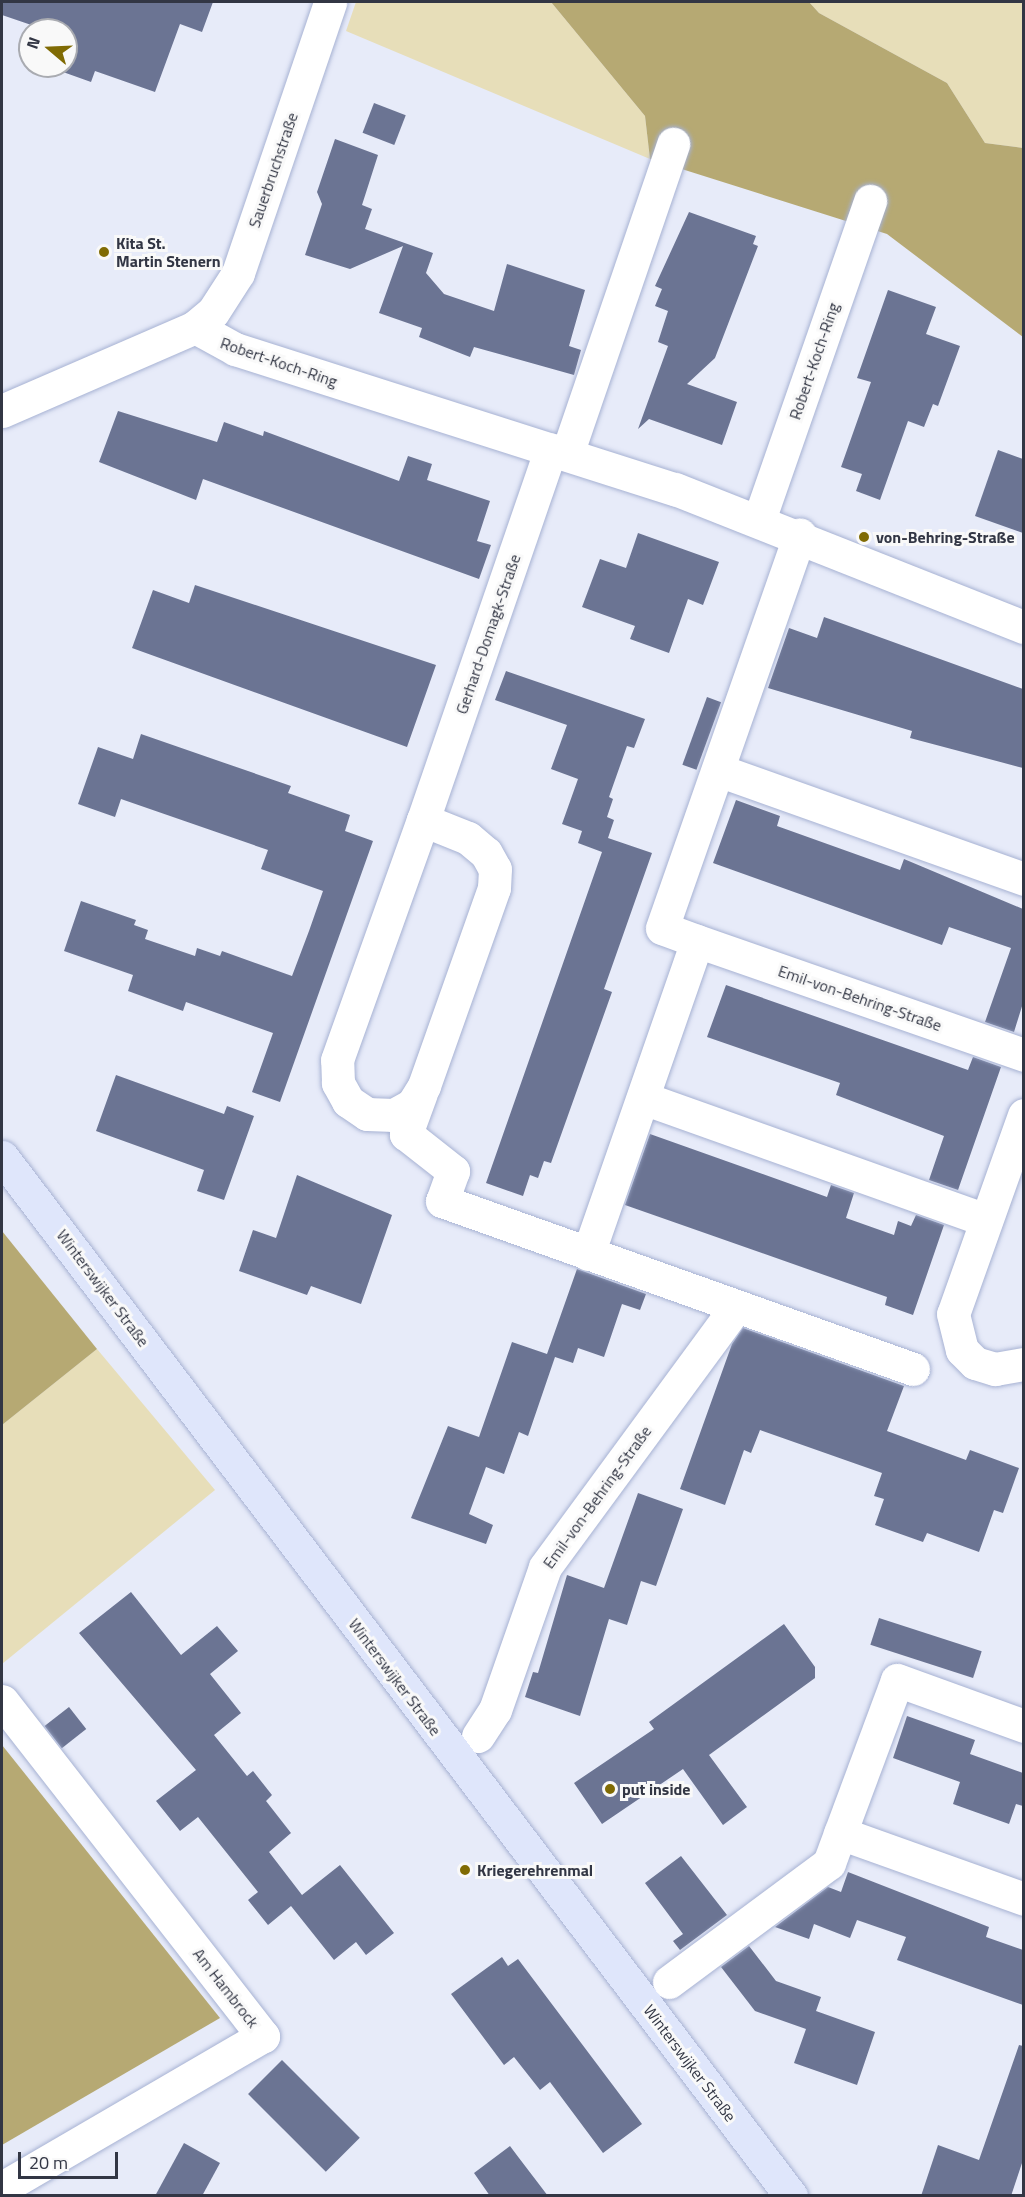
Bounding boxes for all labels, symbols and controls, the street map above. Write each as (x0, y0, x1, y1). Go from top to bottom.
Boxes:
north arrow (18, 18, 78, 78)
text: N (20, 34, 46, 52)
street label: Sauerbruchstraße (244, 110, 302, 230)
place label: Kita St. Martin Stenern (116, 233, 221, 271)
marker: Kita St. Martin Stenern (97, 245, 111, 259)
street label: Robert-Koch-Ring (785, 300, 843, 422)
street label: Robert-Koch-Ring (218, 333, 340, 391)
place label: von-Behring-Straße (876, 527, 1015, 547)
marker: von-Behring-Straße (857, 530, 871, 544)
street label: Gerhard-Domagk-Straße (452, 552, 524, 716)
street label: Emil-von-Behring-Straße (776, 961, 944, 1035)
street label: Winterswijker Straße (53, 1226, 153, 1350)
street label: Emil-von-Behring-Straße (539, 1422, 655, 1572)
street label: Winterswijker Straße (345, 1615, 445, 1739)
place label: put inside (622, 1779, 690, 1799)
marker: put inside (603, 1782, 617, 1796)
place label: Kriegerehrenmal (477, 1860, 593, 1880)
marker: Kriegerehrenmal (458, 1863, 472, 1877)
street label: Am Hambrock (189, 1944, 263, 2032)
street label: Winterswijker Straße (640, 2001, 740, 2125)
scale bar (21, 2140, 122, 2178)
text: 20 m (29, 2149, 68, 2176)

